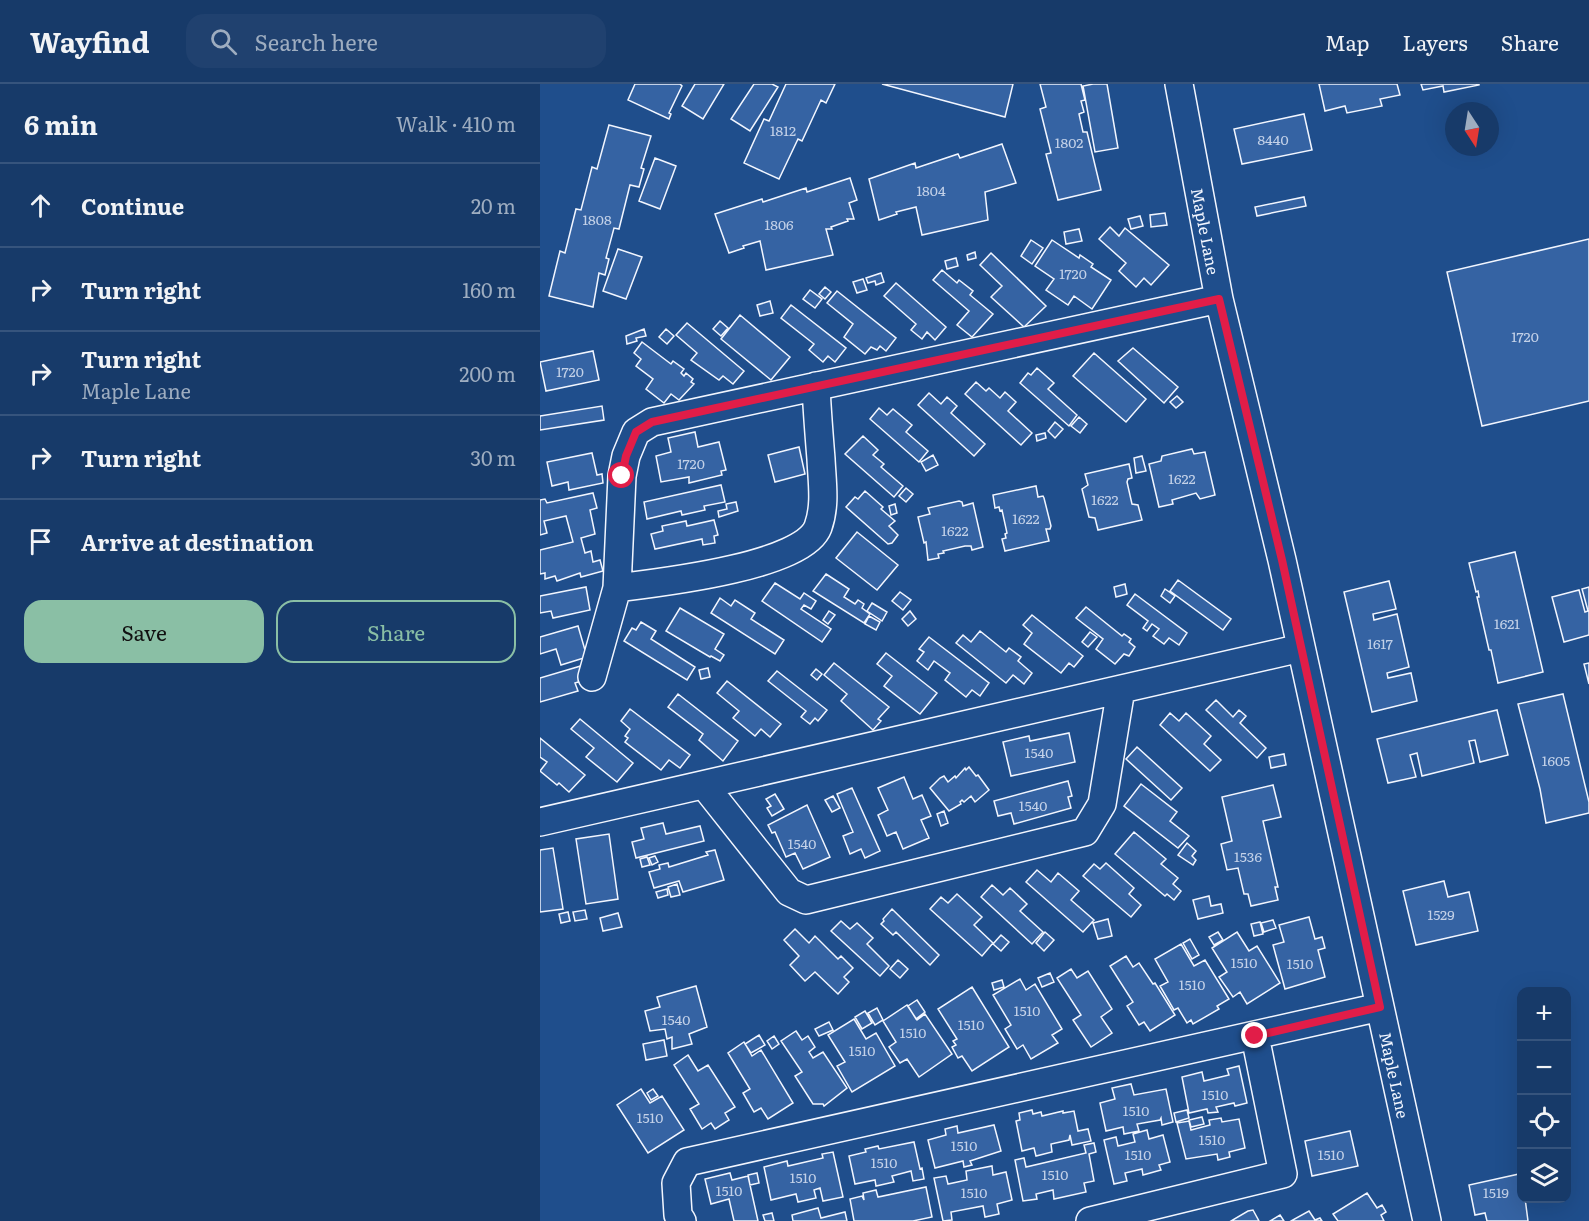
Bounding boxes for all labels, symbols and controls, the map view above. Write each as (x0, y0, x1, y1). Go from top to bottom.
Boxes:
search box (186, 14, 606, 68)
text: Wayfind (30, 20, 150, 62)
icon: search (207, 25, 240, 58)
text: Search here (255, 25, 378, 58)
text: Map (1325, 26, 1370, 57)
text: Layers (1403, 26, 1468, 57)
text: Share (1501, 26, 1559, 57)
north arrow (1445, 102, 1499, 156)
text: 6 min (24, 104, 98, 143)
text: Walk · 410 m (396, 108, 516, 138)
house number: 1812 (770, 120, 796, 140)
house number: 8440 (1257, 129, 1289, 149)
house number: 1802 (1055, 132, 1083, 152)
house number: 1804 (916, 180, 946, 200)
street label: Maple Lane (1186, 186, 1226, 276)
icon: ahead (24, 189, 57, 222)
text: Continue (81, 189, 184, 222)
text: 20 m (471, 190, 516, 220)
house number: 1808 (582, 209, 612, 229)
house number: 1806 (764, 214, 794, 234)
house number: 1720 (1059, 263, 1087, 283)
icon: right (24, 273, 57, 306)
text: Turn right (81, 273, 201, 306)
text: 160 m (462, 274, 516, 304)
house number: 1720 (1511, 326, 1539, 346)
text: Turn right (81, 342, 201, 375)
icon: right (24, 357, 57, 390)
text: 200 m (459, 358, 516, 388)
house number: 1720 (556, 361, 584, 381)
text: Maple Lane (81, 375, 191, 405)
icon: right (24, 441, 57, 474)
text: Turn right (81, 441, 201, 474)
text: 30 m (470, 442, 516, 472)
house number: 1720 (677, 453, 705, 473)
route start (608, 462, 634, 488)
house number: 1622 (1168, 468, 1196, 488)
house number: 1622 (1091, 489, 1119, 509)
house number: 1622 (1012, 508, 1040, 528)
house number: 1622 (941, 520, 969, 540)
icon: arrive (24, 525, 57, 558)
text: Arrive at destination (81, 525, 314, 558)
button: Save (24, 600, 264, 663)
button: Share (276, 600, 516, 663)
house number: 1621 (1494, 613, 1520, 633)
house number: 1617 (1367, 633, 1393, 653)
house number: 1540 (1025, 742, 1053, 762)
house number: 1605 (1542, 750, 1570, 770)
house number: 1540 (1019, 795, 1047, 815)
house number: 1540 (788, 833, 816, 853)
house number: 1536 (1234, 846, 1262, 866)
house number: 1529 (1427, 904, 1455, 924)
house number: 1510 (1231, 952, 1257, 972)
house number: 1510 (1287, 953, 1313, 973)
house number: 1510 (1179, 974, 1205, 994)
map controls (1517, 987, 1571, 1203)
button: + (1517, 987, 1571, 1041)
house number: 1510 (1014, 1000, 1040, 1020)
house number: 1540 (662, 1009, 690, 1029)
house number: 1510 (958, 1014, 984, 1034)
house number: 1510 (900, 1022, 926, 1042)
route end (1241, 1022, 1267, 1048)
street label: Maple Lane (1374, 1029, 1416, 1121)
house number: 1510 (849, 1040, 875, 1060)
button: − (1517, 1041, 1571, 1095)
house number: 1510 (1202, 1084, 1228, 1104)
button: locate (1517, 1095, 1571, 1149)
house number: 1510 (1123, 1100, 1149, 1120)
house number: 1510 (637, 1107, 663, 1127)
house number: 1510 (1199, 1129, 1225, 1149)
house number: 1510 (951, 1135, 977, 1155)
house number: 1510 (1125, 1144, 1151, 1164)
house number: 1510 (1318, 1144, 1344, 1164)
button: layers (1517, 1149, 1571, 1203)
house number: 1510 (871, 1152, 897, 1172)
house number: 1510 (1042, 1164, 1068, 1184)
house number: 1510 (790, 1167, 816, 1187)
house number: 1510 (716, 1180, 742, 1200)
house number: 1510 (961, 1182, 987, 1202)
house number: 1519 (1483, 1182, 1509, 1202)

